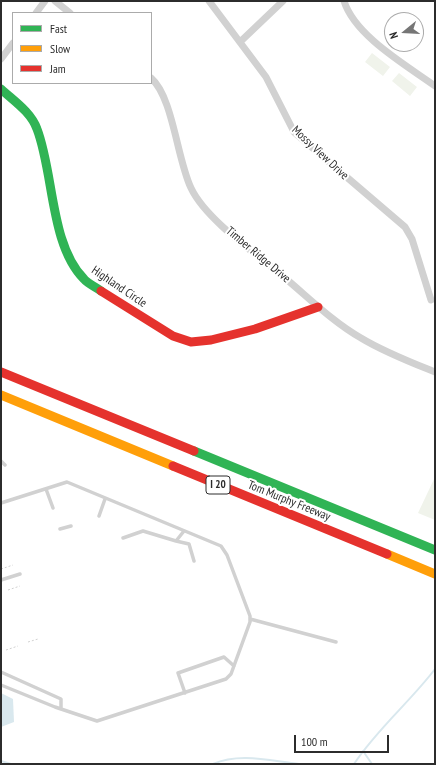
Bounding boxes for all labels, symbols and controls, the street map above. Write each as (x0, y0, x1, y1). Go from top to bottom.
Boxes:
legend (12, 12, 152, 84)
north arrow (384, 12, 424, 52)
text: Fast (50, 21, 67, 36)
text: N (386, 30, 401, 40)
text: Slow (50, 41, 70, 56)
text: Jam (50, 61, 66, 76)
street label: Mossy View Drive (289, 123, 351, 183)
street label: Timber Ridge Drive (223, 224, 293, 286)
street label: Highland Circle (89, 263, 149, 311)
road number: I 20 (206, 476, 230, 494)
street label: Tom Murphy Freeway (246, 478, 332, 524)
scale bar (296, 727, 391, 753)
text: 100 m (301, 734, 328, 749)

